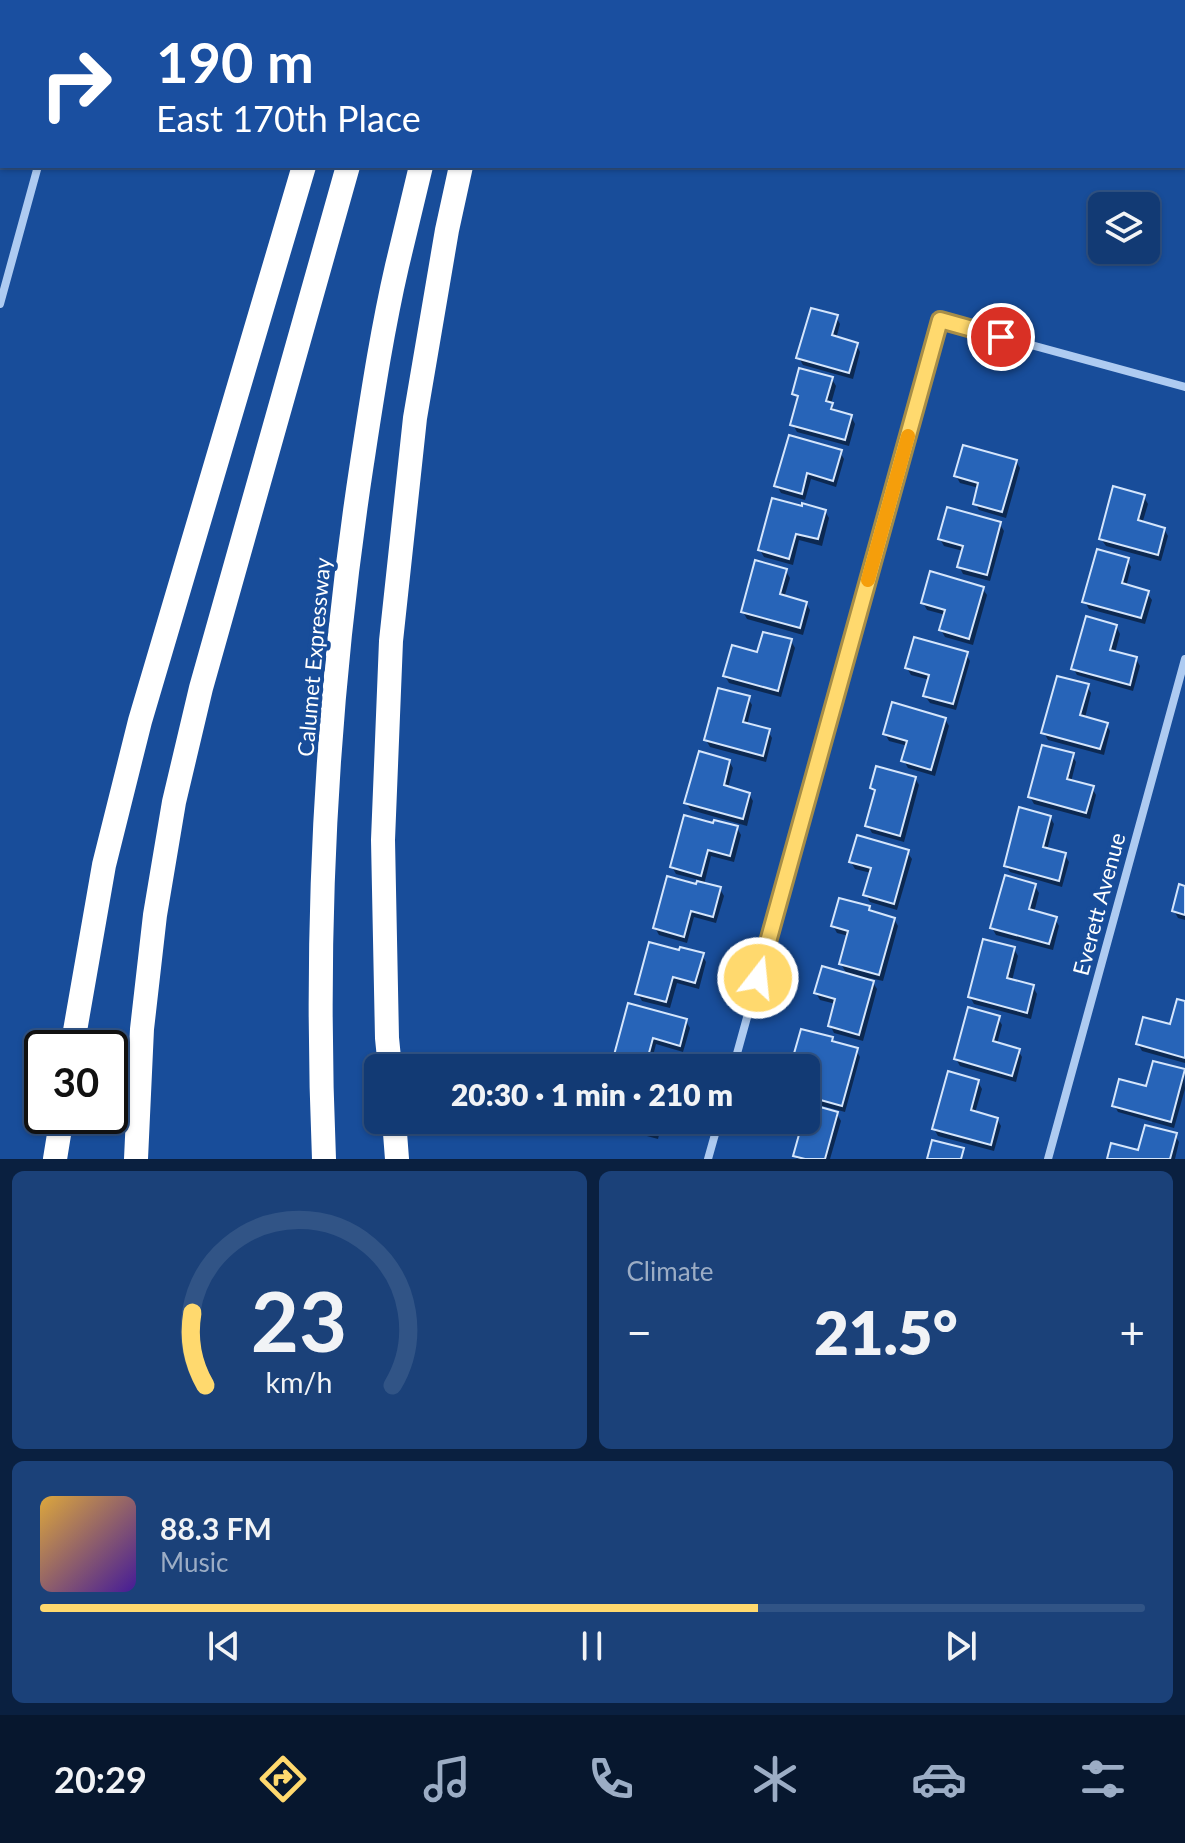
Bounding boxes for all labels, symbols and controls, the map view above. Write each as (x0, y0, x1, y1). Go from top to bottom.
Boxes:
text: 190 m (156, 28, 314, 95)
icon: right (24, 32, 128, 136)
text: East 170th Place (156, 96, 421, 140)
map controls (1088, 192, 1160, 264)
button: layers (1088, 192, 1160, 264)
pin (967, 303, 1035, 371)
icon: arrive (979, 315, 1023, 359)
street label: Calumet Expressway (291, 556, 336, 758)
street label: Everett Avenue (1066, 830, 1131, 978)
position arrow (716, 936, 800, 1020)
speed limit sign: 30 (24, 1030, 128, 1134)
text: 20:30 · 1 min · 210 m (451, 1076, 733, 1112)
text: Climate (627, 1255, 713, 1287)
text: 23 (251, 1270, 348, 1370)
text: 21.5° (814, 1296, 958, 1368)
text: − (627, 1306, 652, 1358)
text: + (1119, 1306, 1145, 1358)
text: km/h (266, 1365, 333, 1399)
text: 88.3 FM (160, 1510, 272, 1546)
text: Music (160, 1546, 228, 1578)
icon: previous (202, 1624, 246, 1668)
icon: pause (570, 1624, 614, 1668)
icon: next (939, 1624, 983, 1668)
icon: directions (255, 1751, 311, 1807)
icon: music (419, 1751, 475, 1807)
icon: phone (583, 1751, 639, 1807)
icon: climate (747, 1751, 803, 1807)
icon: car (911, 1751, 967, 1807)
icon: filters (1075, 1751, 1131, 1807)
text: 20:29 (54, 1757, 147, 1801)

